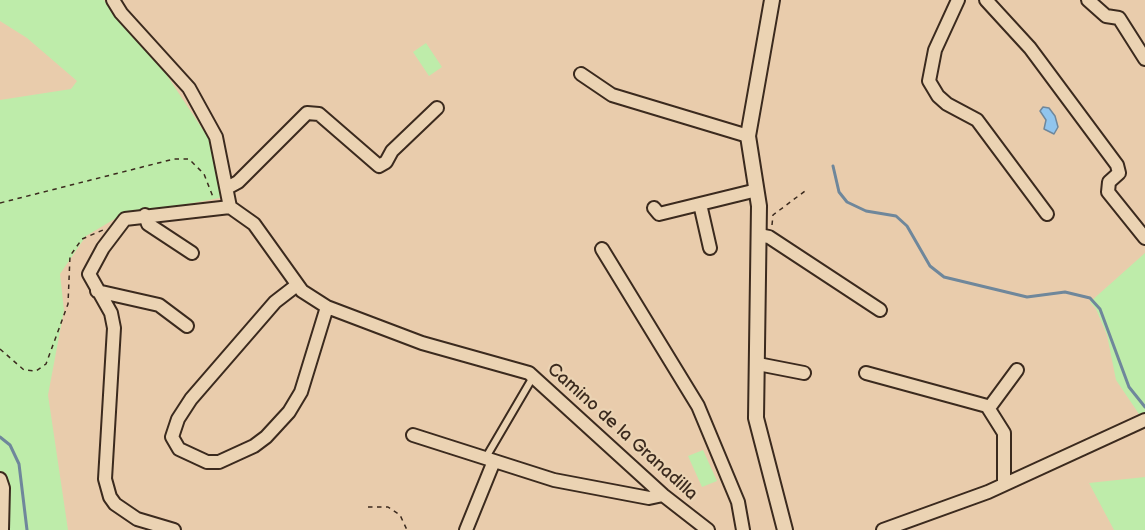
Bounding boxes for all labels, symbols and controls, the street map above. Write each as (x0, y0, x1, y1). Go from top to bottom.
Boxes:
street label: Camino de la Granadilla (542, 359, 702, 505)

